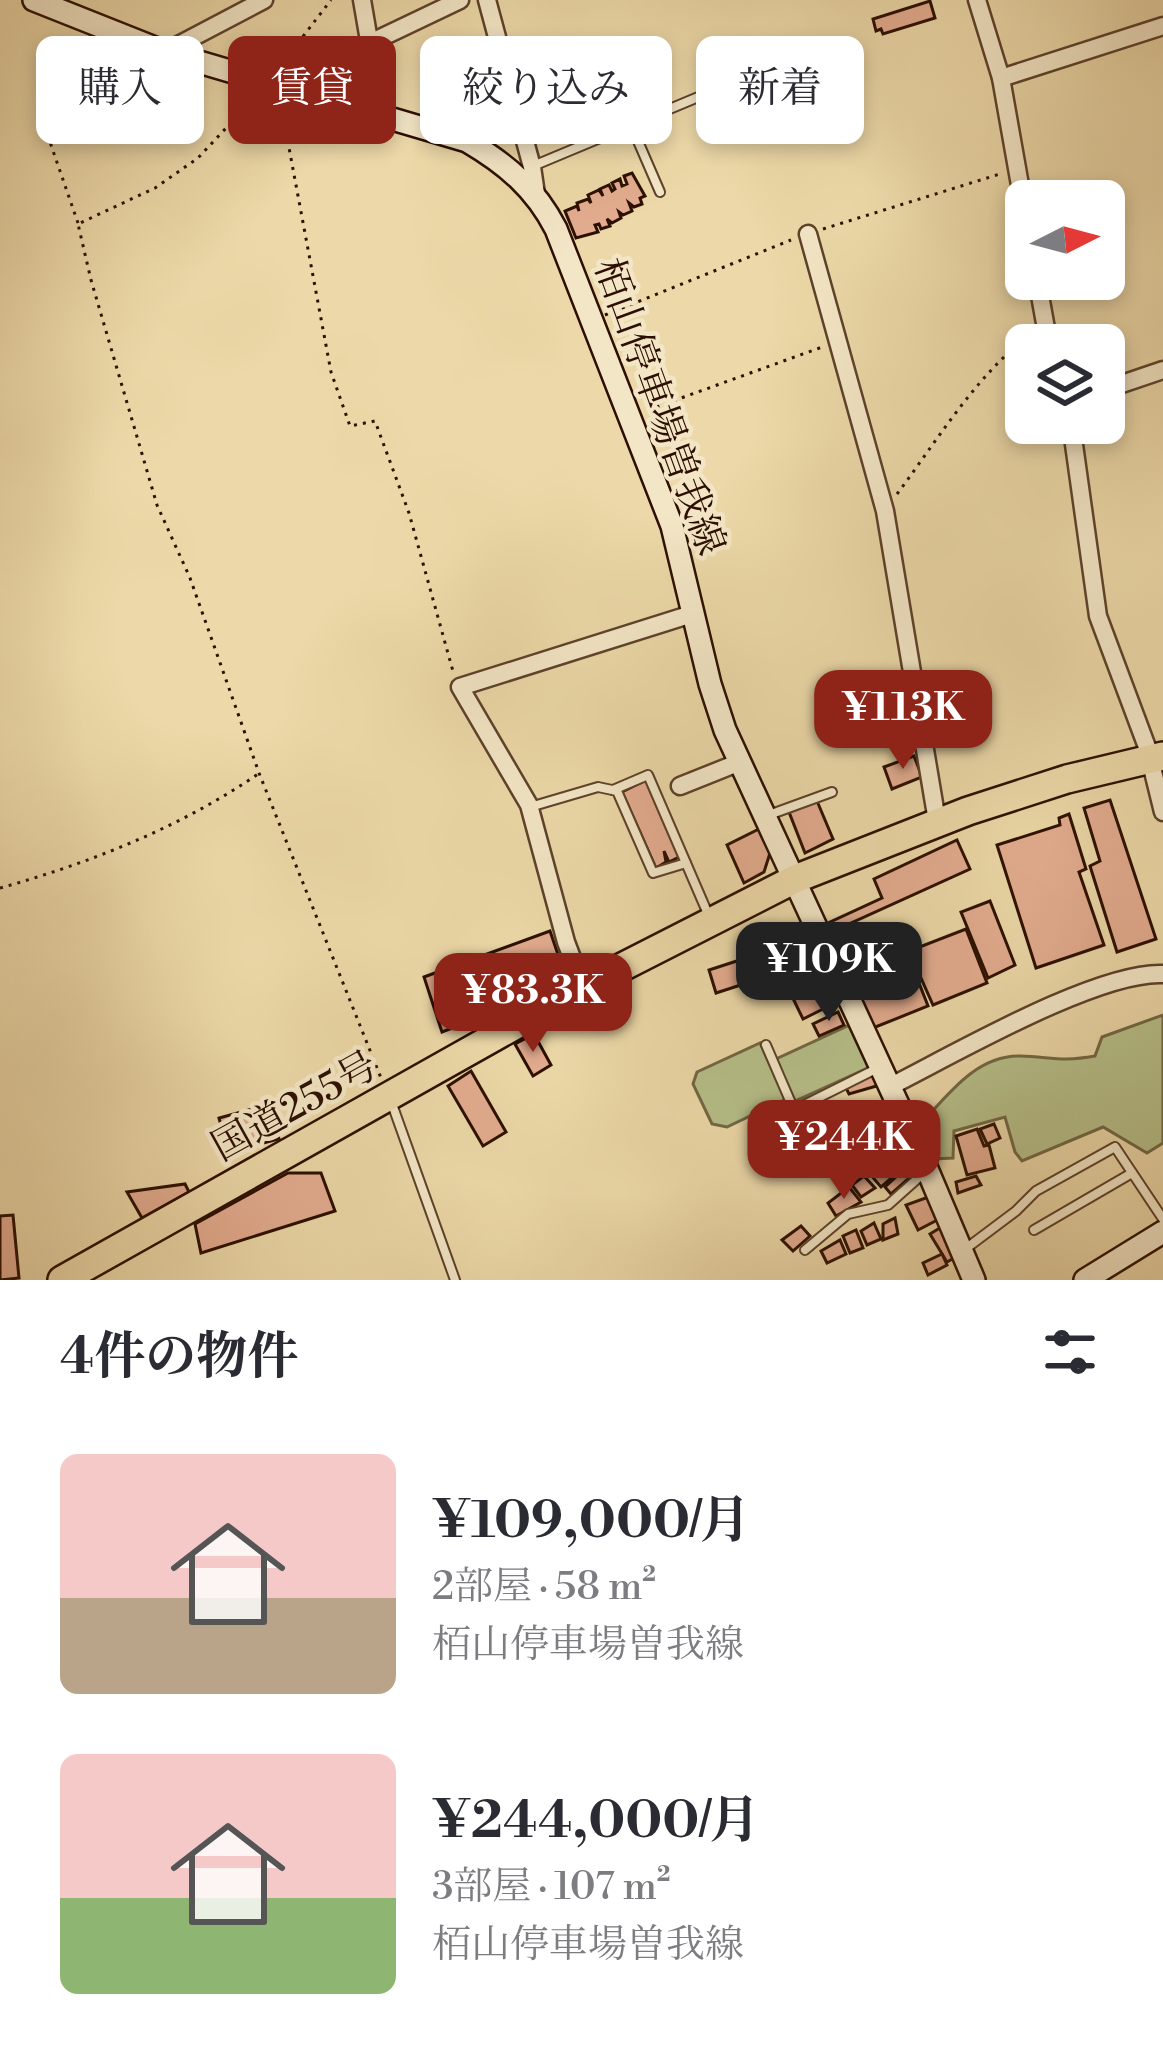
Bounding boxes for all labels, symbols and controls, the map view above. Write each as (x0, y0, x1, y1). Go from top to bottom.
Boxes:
chip: 購入 (36, 36, 204, 144)
chip: 賃貸 (228, 36, 396, 144)
chip: 絞り込み (420, 36, 672, 144)
chip: 新着 (696, 36, 864, 144)
north arrow (1005, 180, 1125, 300)
map controls (1005, 180, 1125, 444)
street label: 栢山停車場曽我線 (582, 252, 735, 562)
button: layers (1005, 324, 1125, 444)
pin: ¥113K (819, 670, 987, 772)
text: ¥113K (841, 684, 965, 733)
pin: ¥109K (745, 922, 913, 1024)
text: ¥109K (763, 936, 895, 985)
pin: ¥83.3K (435, 953, 631, 1055)
text: ¥83.3K (461, 967, 605, 1016)
street label: 国道255号 (204, 1042, 387, 1173)
pin: ¥244K (760, 1100, 928, 1202)
text: ¥244K (774, 1114, 914, 1163)
icon: filters (1037, 1319, 1103, 1385)
text: 4件の物件 (60, 1326, 298, 1390)
text: ¥109,000/月 (432, 1490, 751, 1554)
icon: home (156, 1502, 300, 1646)
text: 2部屋 · 58 m² (432, 1563, 656, 1612)
text: 栢山停車場曽我線 (432, 1621, 744, 1670)
text: ¥244,000/月 (432, 1790, 760, 1854)
icon: home (156, 1802, 300, 1946)
text: 3部屋 · 107 m² (432, 1863, 671, 1912)
text: 栢山停車場曽我線 (432, 1921, 744, 1970)

